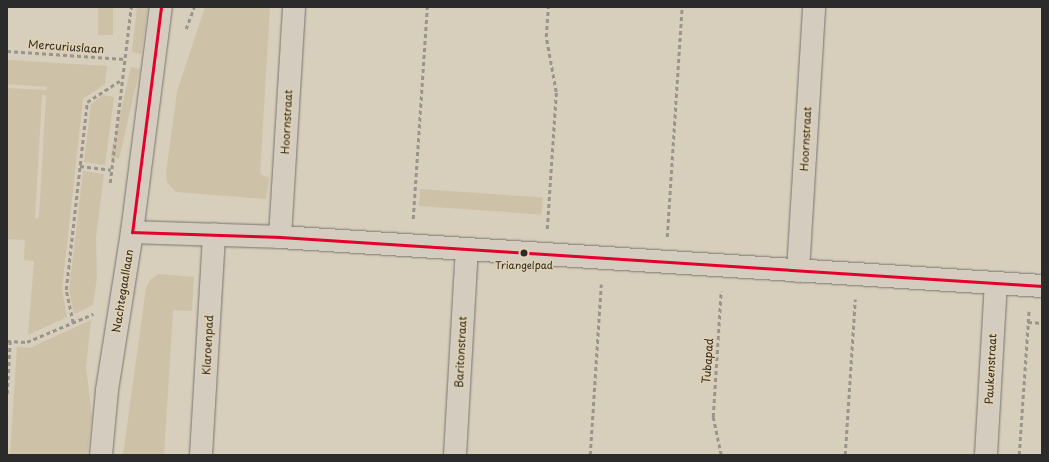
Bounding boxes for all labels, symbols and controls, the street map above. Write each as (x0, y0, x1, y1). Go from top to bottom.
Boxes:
street label: Mercuriuslaan (28, 38, 104, 56)
street label: Hoornstraat (279, 89, 295, 155)
street label: Hoornstraat (798, 106, 814, 172)
street label: Nachtegaallaan (110, 248, 136, 334)
marker: Triangelpad (519, 248, 529, 258)
place label: Triangelpad (495, 259, 553, 271)
street label: Klaroenpad (200, 315, 216, 375)
street label: Baritonstraat (453, 316, 469, 388)
street label: Paukenstraat (983, 333, 999, 405)
street label: Tubapad (700, 338, 716, 384)

